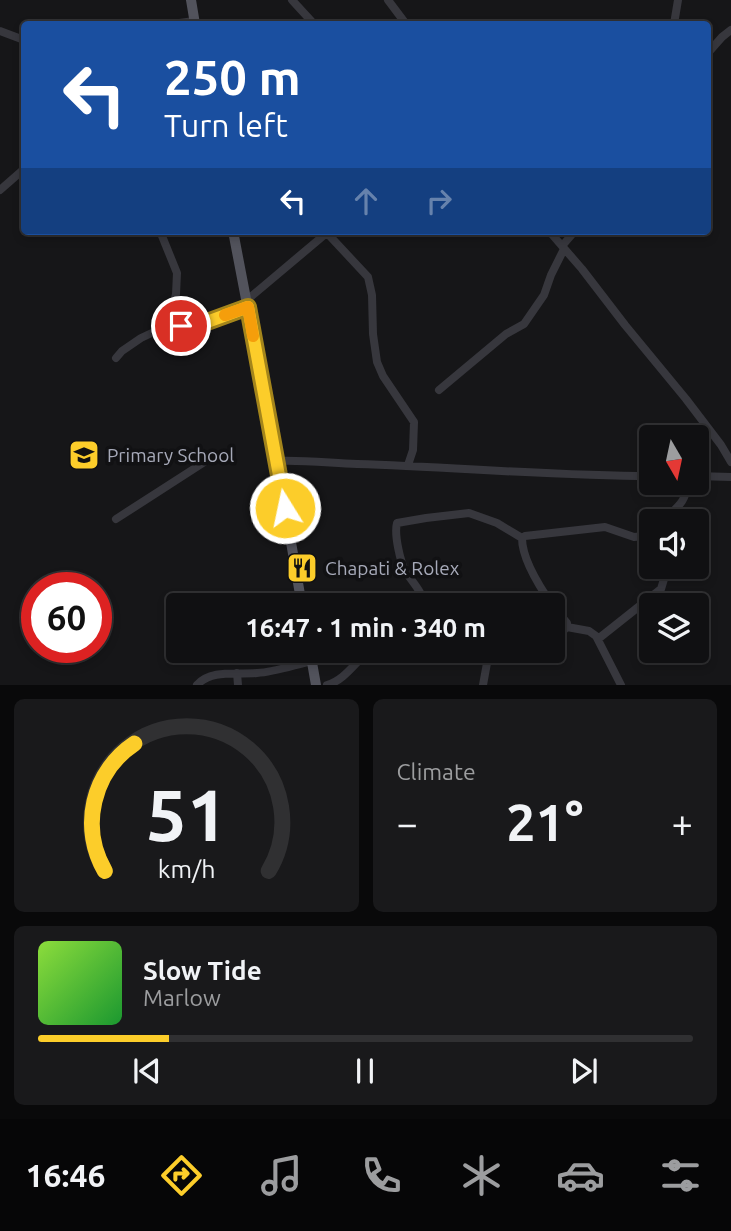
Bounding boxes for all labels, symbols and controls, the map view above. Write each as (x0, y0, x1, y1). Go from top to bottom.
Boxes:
icon: left (49, 49, 140, 140)
text: 250 m (164, 49, 301, 104)
text: Turn left (164, 107, 288, 143)
icon: left (274, 182, 312, 220)
icon: ahead (347, 182, 385, 220)
icon: right (420, 182, 458, 220)
pin (151, 296, 211, 356)
icon: arrive (162, 307, 200, 345)
north arrow (639, 425, 709, 495)
map controls (639, 425, 709, 663)
school or university icon: Primary School (67, 438, 101, 472)
place label: Primary School (107, 444, 234, 466)
position arrow (248, 471, 322, 545)
button: sound (639, 509, 709, 579)
restaurant icon: Chapati & Rolex (285, 551, 319, 585)
place label: Chapati & Rolex (325, 557, 460, 579)
speed limit sign: 60 (21, 572, 112, 663)
button: layers (639, 593, 709, 663)
text: 16:47 · 1 min · 340 m (245, 613, 486, 642)
text: Climate (397, 759, 476, 784)
text: 51 (145, 774, 227, 856)
text: 21° (506, 793, 583, 851)
text: − (397, 802, 418, 844)
text: + (672, 802, 693, 844)
text: km/h (157, 855, 215, 883)
text: Slow Tide (143, 956, 262, 985)
text: Marlow (143, 985, 221, 1010)
icon: previous (128, 1052, 166, 1090)
icon: pause (346, 1052, 384, 1090)
icon: next (565, 1052, 603, 1090)
icon: directions (157, 1151, 206, 1200)
icon: music (257, 1151, 306, 1200)
icon: phone (357, 1151, 406, 1200)
icon: climate (457, 1151, 506, 1200)
icon: car (556, 1151, 605, 1200)
icon: filters (656, 1151, 705, 1200)
text: 16:46 (25, 1157, 106, 1193)

